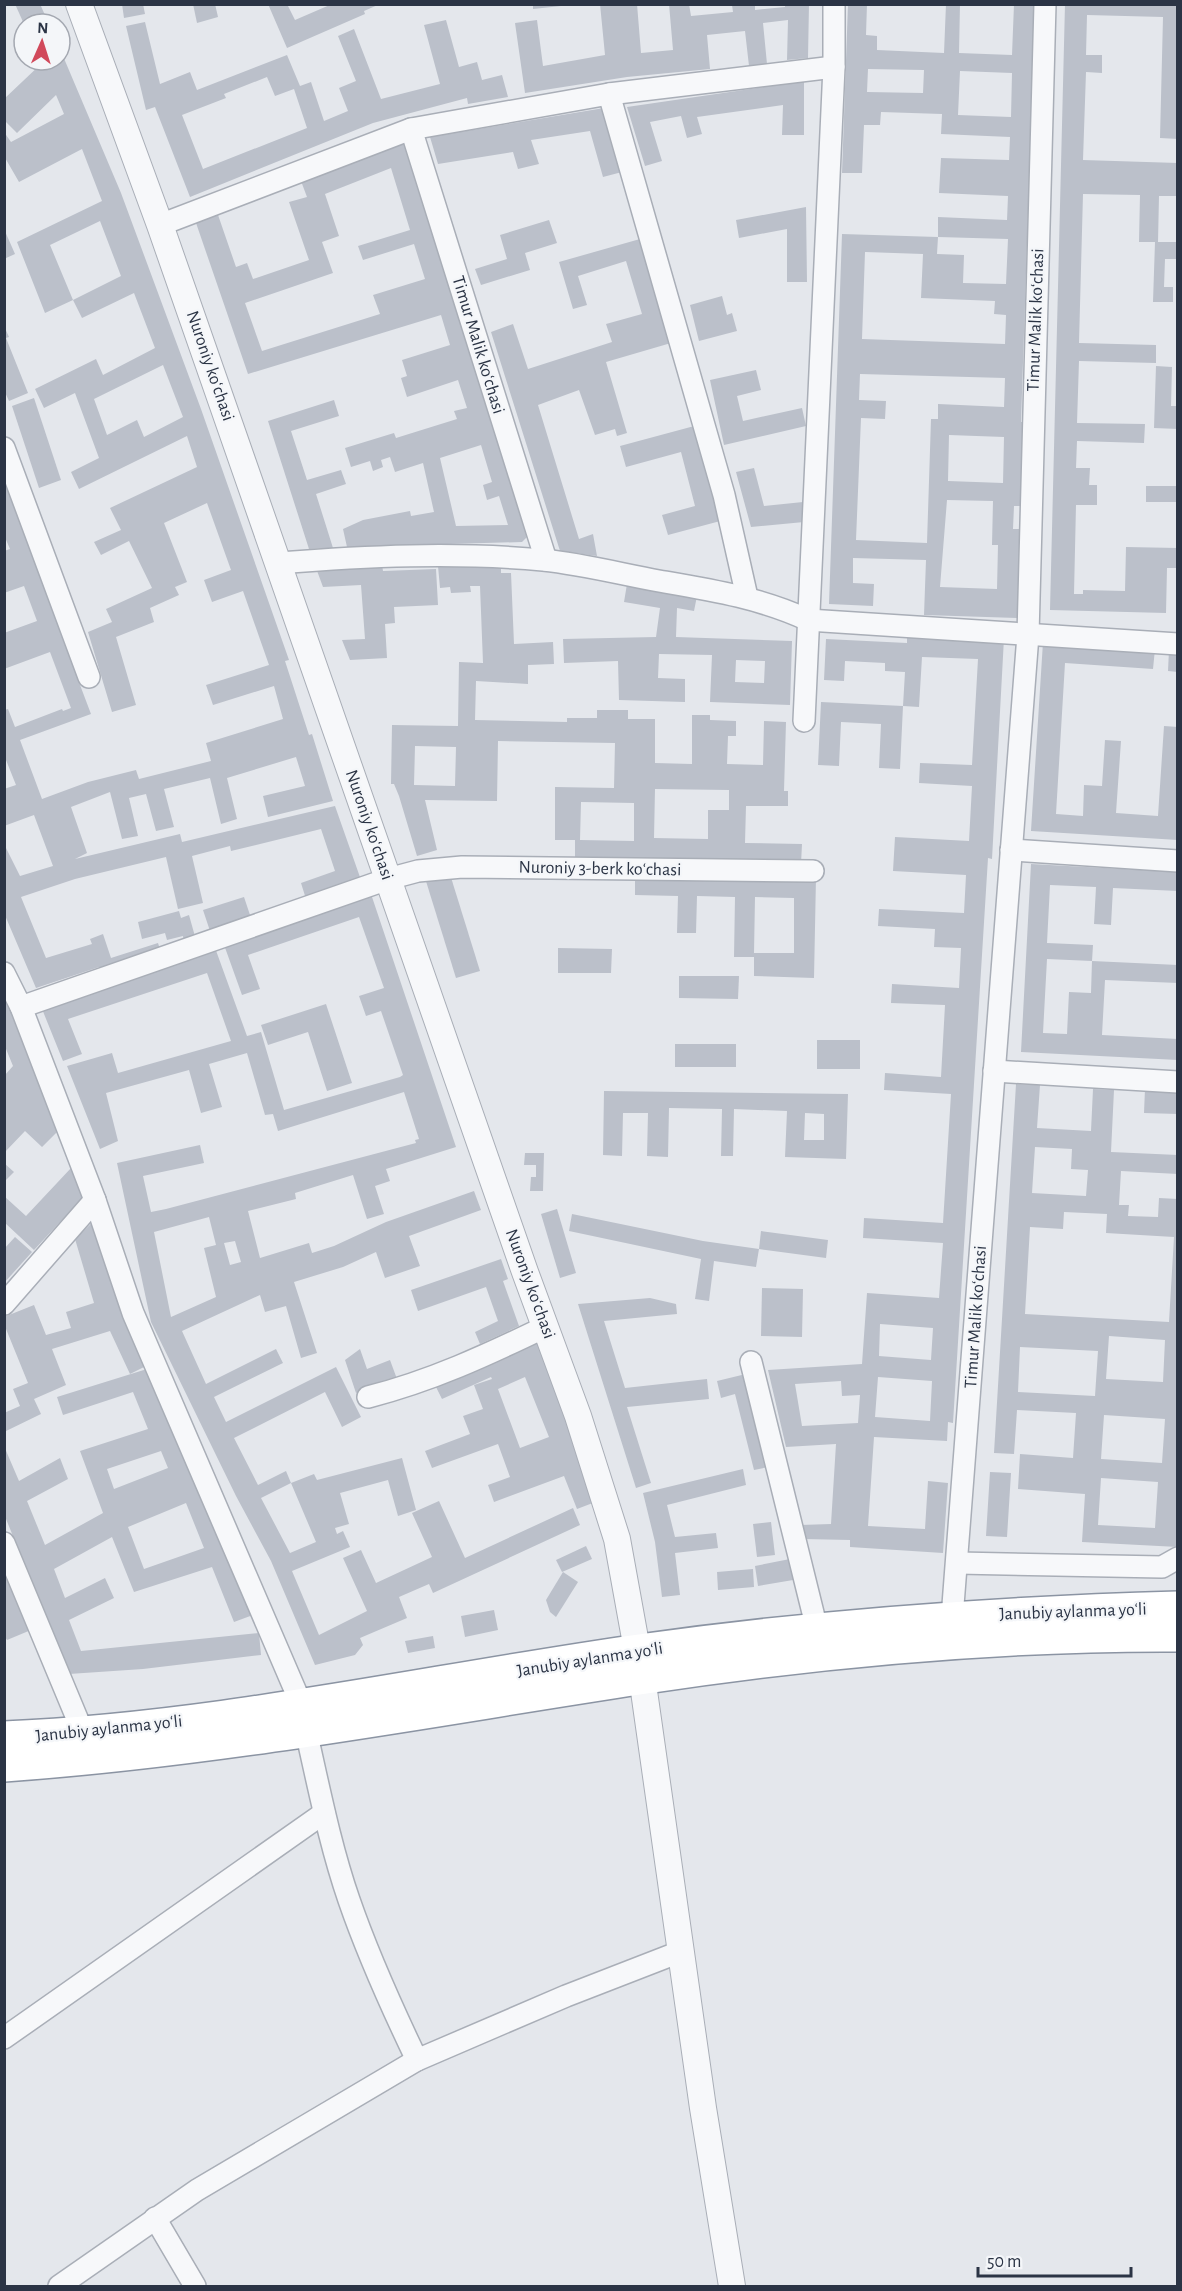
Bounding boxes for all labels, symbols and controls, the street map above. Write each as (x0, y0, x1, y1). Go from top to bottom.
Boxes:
north arrow (12, 12, 72, 72)
text: N (37, 20, 49, 36)
street label: Timur Malik koʻchasi (1025, 248, 1047, 392)
street label: Timur Malik koʻchasi (448, 274, 508, 416)
street label: Nuroniy koʻchasi (183, 309, 237, 423)
street label: Nuroniy koʻchasi (342, 768, 396, 882)
street label: Nuroniy 3-berk koʻchasi (518, 859, 682, 879)
street label: Nuroniy koʻchasi (502, 1227, 558, 1341)
street label: Timur Malik koʻchasi (962, 1245, 990, 1389)
street label: Janubiy aylanma yoʻli (999, 1600, 1147, 1624)
street label: Janubiy aylanma yoʻli (516, 1640, 664, 1680)
street label: Janubiy aylanma yoʻli (35, 1712, 183, 1746)
scale bar (978, 2240, 1131, 2278)
text: 50 m (987, 2253, 1021, 2271)

